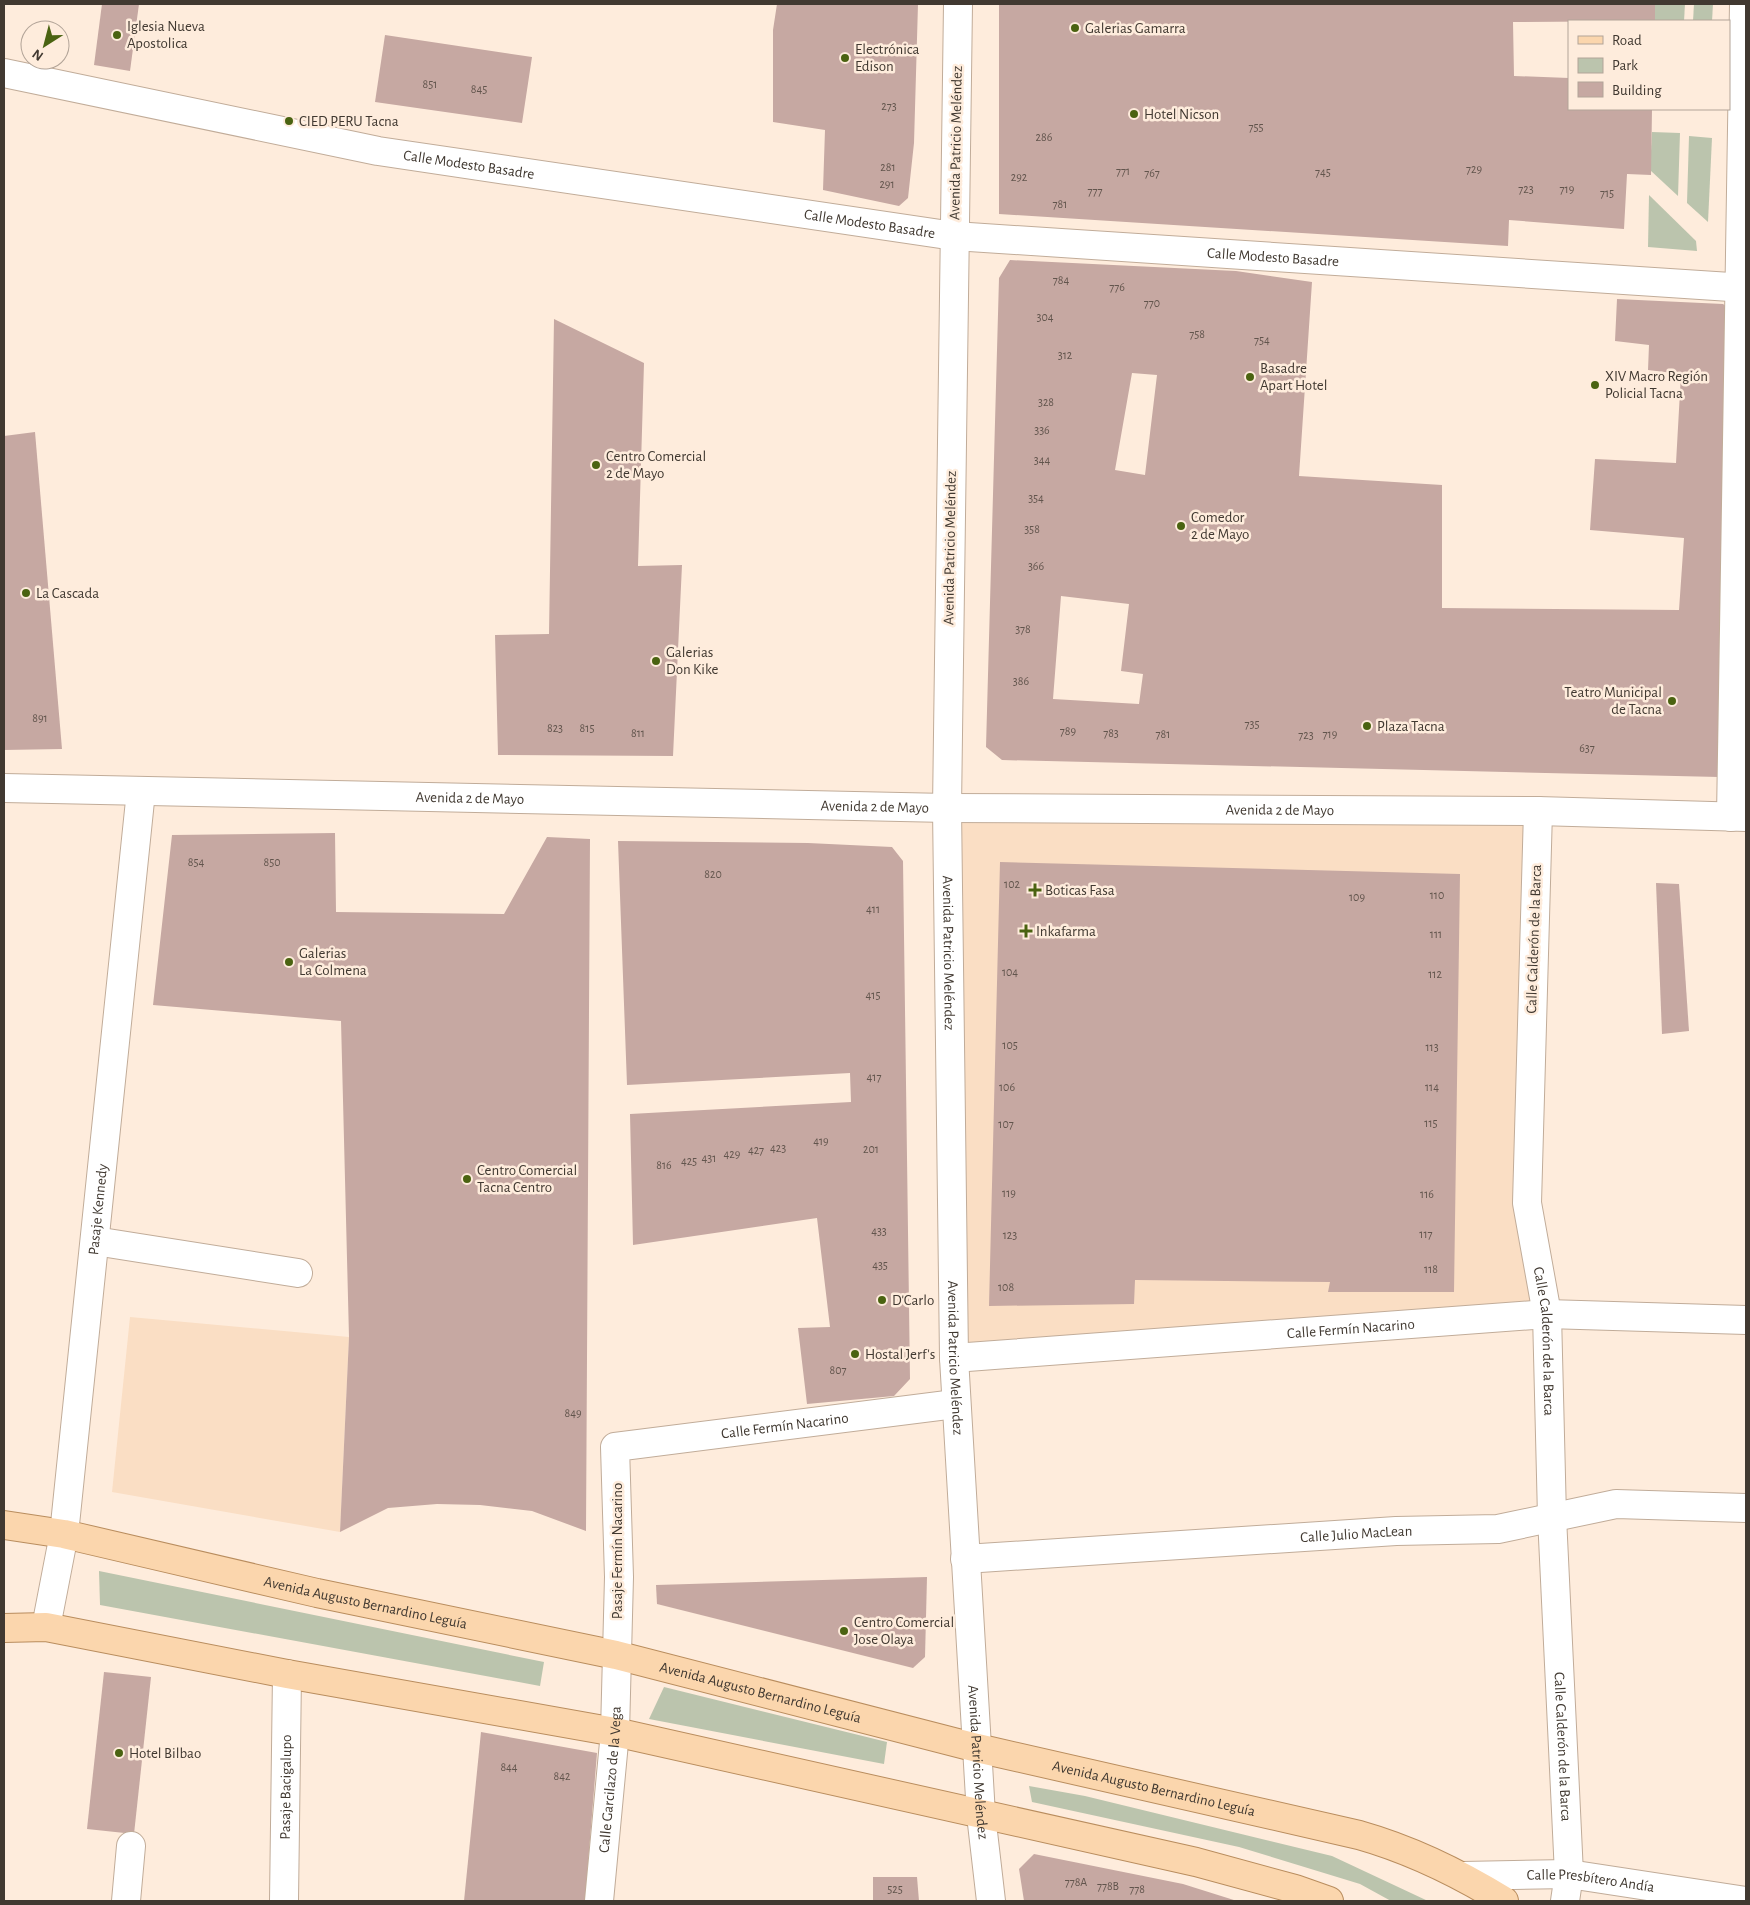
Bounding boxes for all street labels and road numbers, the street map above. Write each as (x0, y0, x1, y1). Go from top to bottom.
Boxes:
street label: Avenida Patricio Meléndez (947, 66, 965, 220)
street label: Calle Modesto Basadre (402, 147, 536, 182)
street label: Calle Modesto Basadre (803, 206, 936, 241)
street label: Calle Modesto Basadre (1207, 245, 1340, 269)
street label: Avenida Patricio Meléndez (941, 471, 959, 625)
street label: Avenida 2 de Mayo (415, 789, 524, 807)
street label: Avenida 2 de Mayo (820, 798, 929, 815)
street label: Avenida 2 de Mayo (1225, 802, 1334, 817)
street label: Calle Calderón de la Barca (1524, 864, 1544, 1014)
street label: Avenida Patricio Meléndez (940, 875, 957, 1030)
street label: Pasaje Kennedy (85, 1163, 110, 1256)
street label: Calle Calderón de la Barca (1531, 1266, 1557, 1416)
street label: Avenida Patricio Meléndez (946, 1280, 966, 1436)
street label: Calle Fermín Nacarino (1286, 1316, 1415, 1341)
street label: Calle Fermín Nacarino (720, 1410, 849, 1441)
street label: Pasaje Fermín Nacarino (610, 1483, 625, 1619)
street label: Calle Julio MacLean (1300, 1523, 1412, 1545)
street label: Avenida Augusto Bernardino Leguía (263, 1573, 469, 1631)
street label: Avenida Augusto Bernardino Leguía (658, 1659, 863, 1725)
street label: Calle Calderón de la Barca (1552, 1672, 1574, 1822)
street label: Avenida Patricio Meléndez (966, 1685, 991, 1840)
street label: Calle Garcilazo de la Vega (596, 1706, 623, 1853)
street label: Pasaje Bacigalupo (277, 1734, 294, 1840)
street label: Avenida Augusto Bernardino Leguía (1051, 1758, 1257, 1819)
street label: Calle Presbítero Andía (1526, 1866, 1656, 1894)

